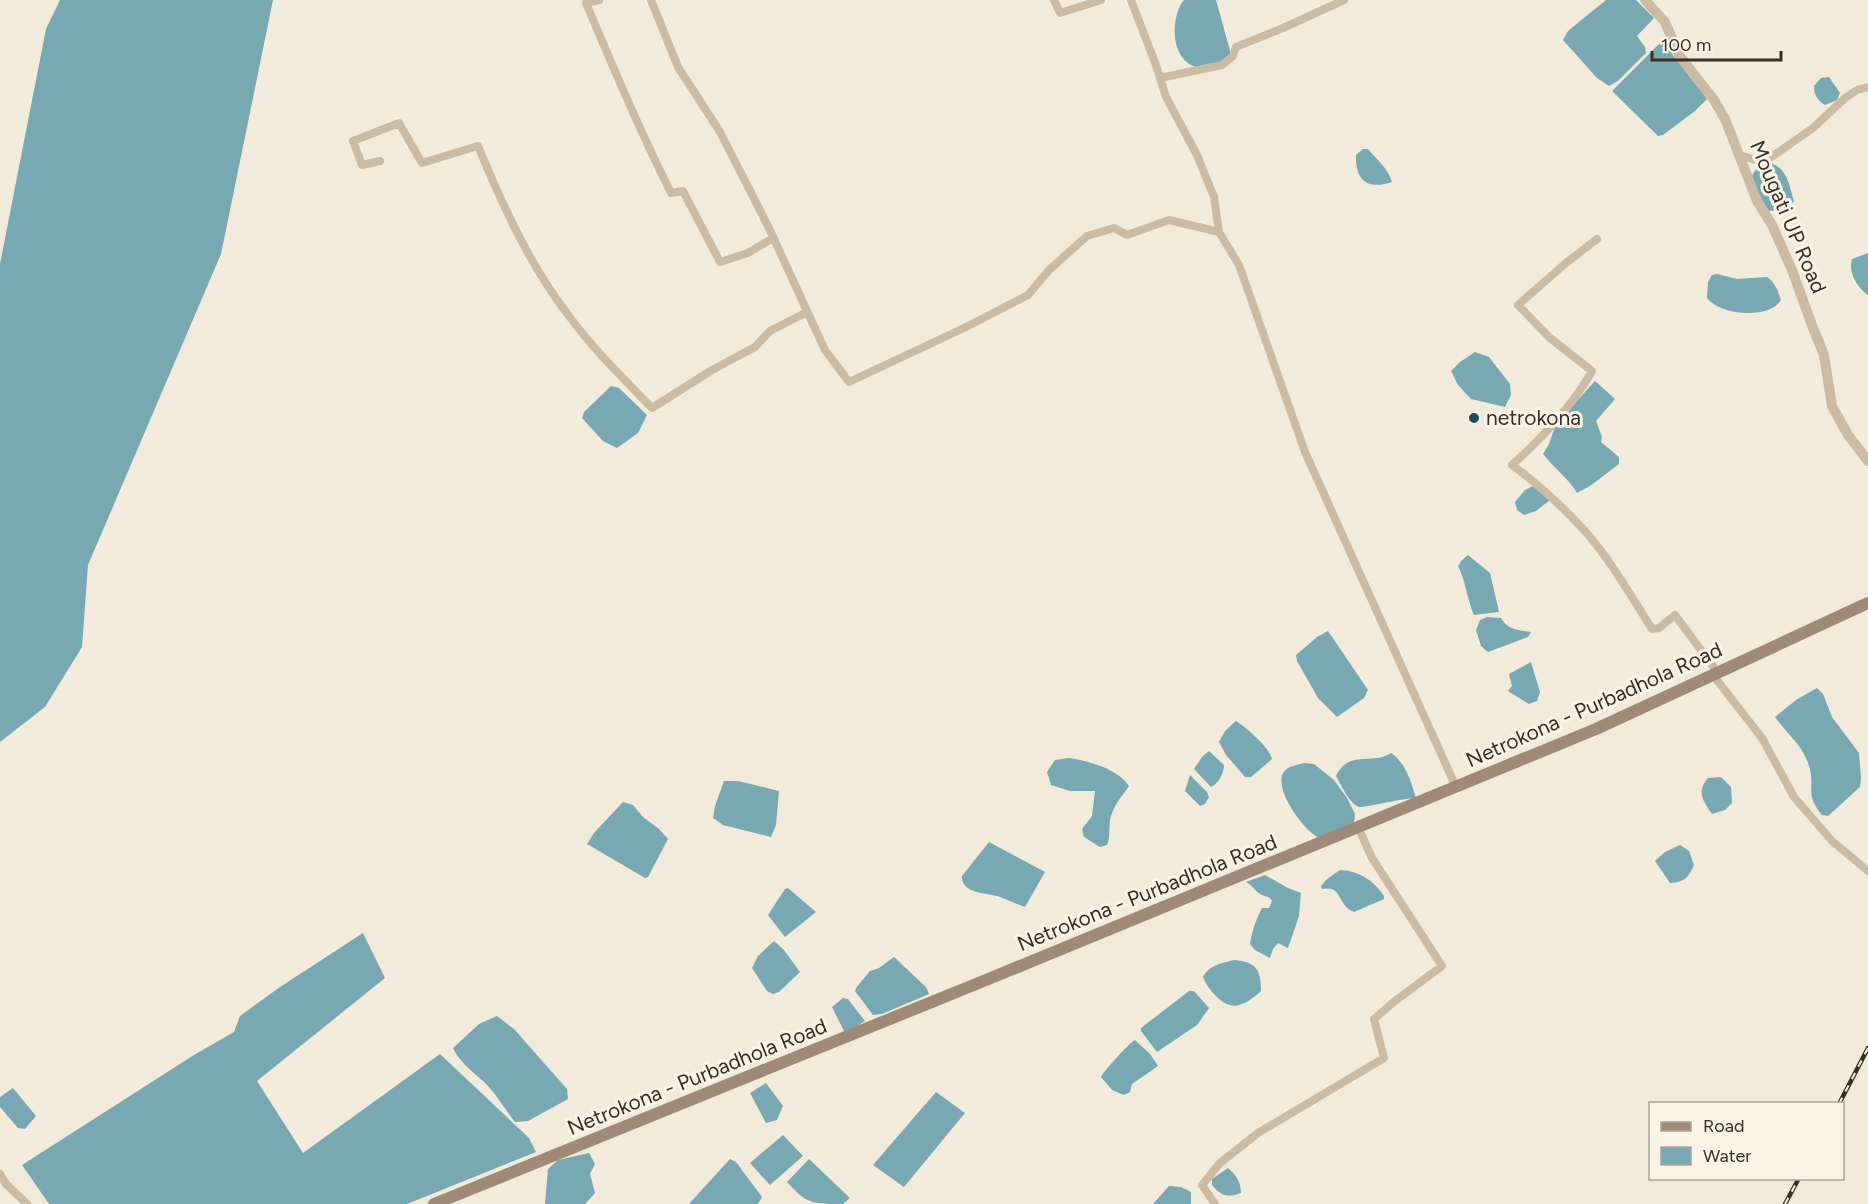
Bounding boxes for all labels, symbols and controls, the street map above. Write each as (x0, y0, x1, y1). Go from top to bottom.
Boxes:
scale bar (1652, 24, 1781, 62)
text: 100 m (1661, 34, 1711, 56)
street label: Mougati UP Road (1745, 137, 1832, 297)
place label: netrokona (1486, 405, 1581, 430)
marker: netrokona (1467, 411, 1481, 425)
street label: Netrokona - Purbadhola Road (1462, 637, 1726, 772)
street label: Netrokona - Purbadhola Road (1013, 829, 1280, 956)
street label: Netrokona - Purbadhola Road (563, 1013, 830, 1140)
legend (1649, 1102, 1844, 1180)
text: Road (1703, 1115, 1744, 1137)
text: Water (1703, 1145, 1751, 1167)

